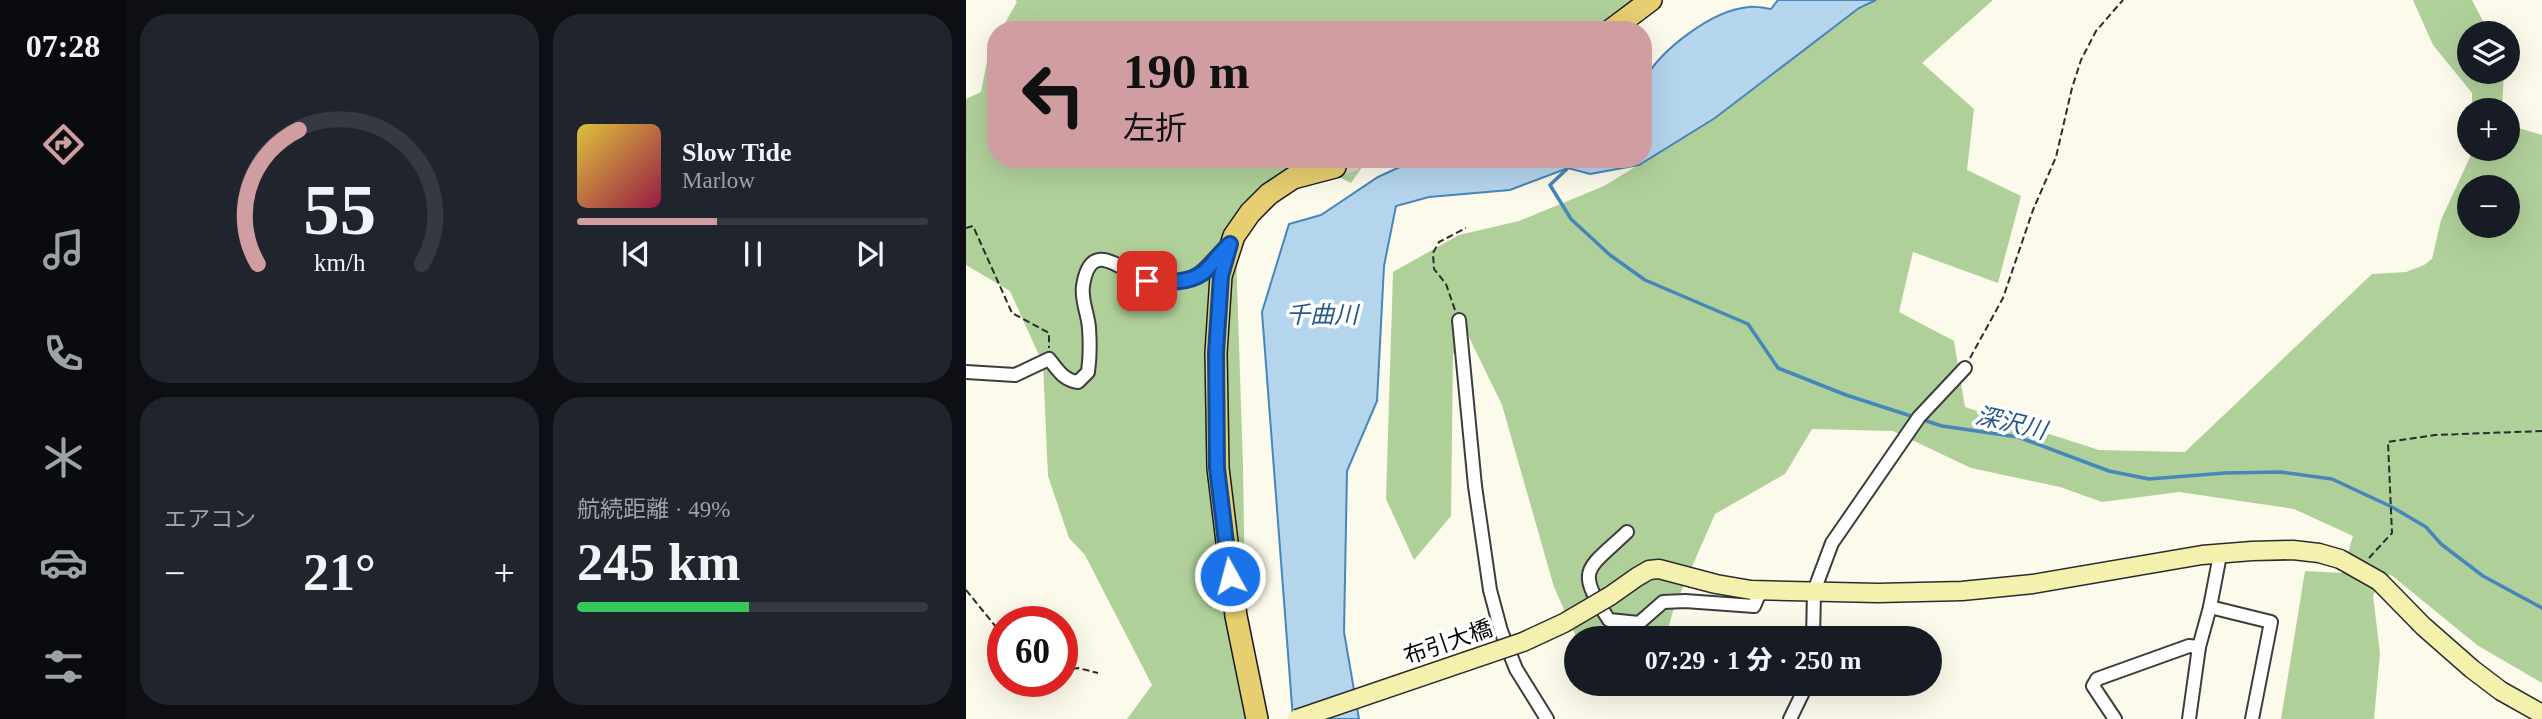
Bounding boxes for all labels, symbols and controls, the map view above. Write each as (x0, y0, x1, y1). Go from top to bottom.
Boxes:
map controls (2457, 21, 2520, 238)
button: layers (2457, 21, 2520, 84)
text: 07:28 (26, 28, 100, 64)
text: 190 m (1123, 44, 1250, 99)
icon: left (1008, 49, 1099, 140)
button: + (2457, 98, 2520, 161)
text: 左折 (1123, 110, 1187, 146)
icon: directions (39, 120, 88, 169)
text: Slow Tide (682, 138, 792, 167)
text: Marlow (682, 168, 755, 193)
text: 55 (303, 170, 376, 251)
button: − (2457, 175, 2520, 238)
icon: music (39, 225, 88, 274)
icon: previous (617, 235, 655, 273)
icon: pause (734, 235, 772, 273)
icon: next (851, 235, 889, 273)
text: km/h (314, 249, 366, 276)
pin (1117, 251, 1177, 311)
icon: arrive (1128, 262, 1166, 300)
water label: 千曲川 (1286, 302, 1361, 328)
icon: phone (39, 329, 88, 378)
water label: 深沢川 (1973, 402, 2052, 444)
icon: climate (39, 433, 88, 482)
text: 航続距離 · 49% (577, 497, 730, 522)
text: エアコン (164, 507, 256, 532)
text: 245 km (577, 534, 740, 591)
icon: car (39, 538, 88, 587)
position arrow (1193, 539, 1267, 613)
text: 21° (303, 544, 376, 601)
text: − (164, 552, 185, 594)
text: + (494, 552, 515, 594)
speed limit sign: 60 (987, 606, 1078, 697)
street label: 布引大橋 (1401, 616, 1496, 669)
icon: filters (39, 642, 88, 691)
text: 07:29 · 1 分 · 250 m (1645, 646, 1861, 675)

